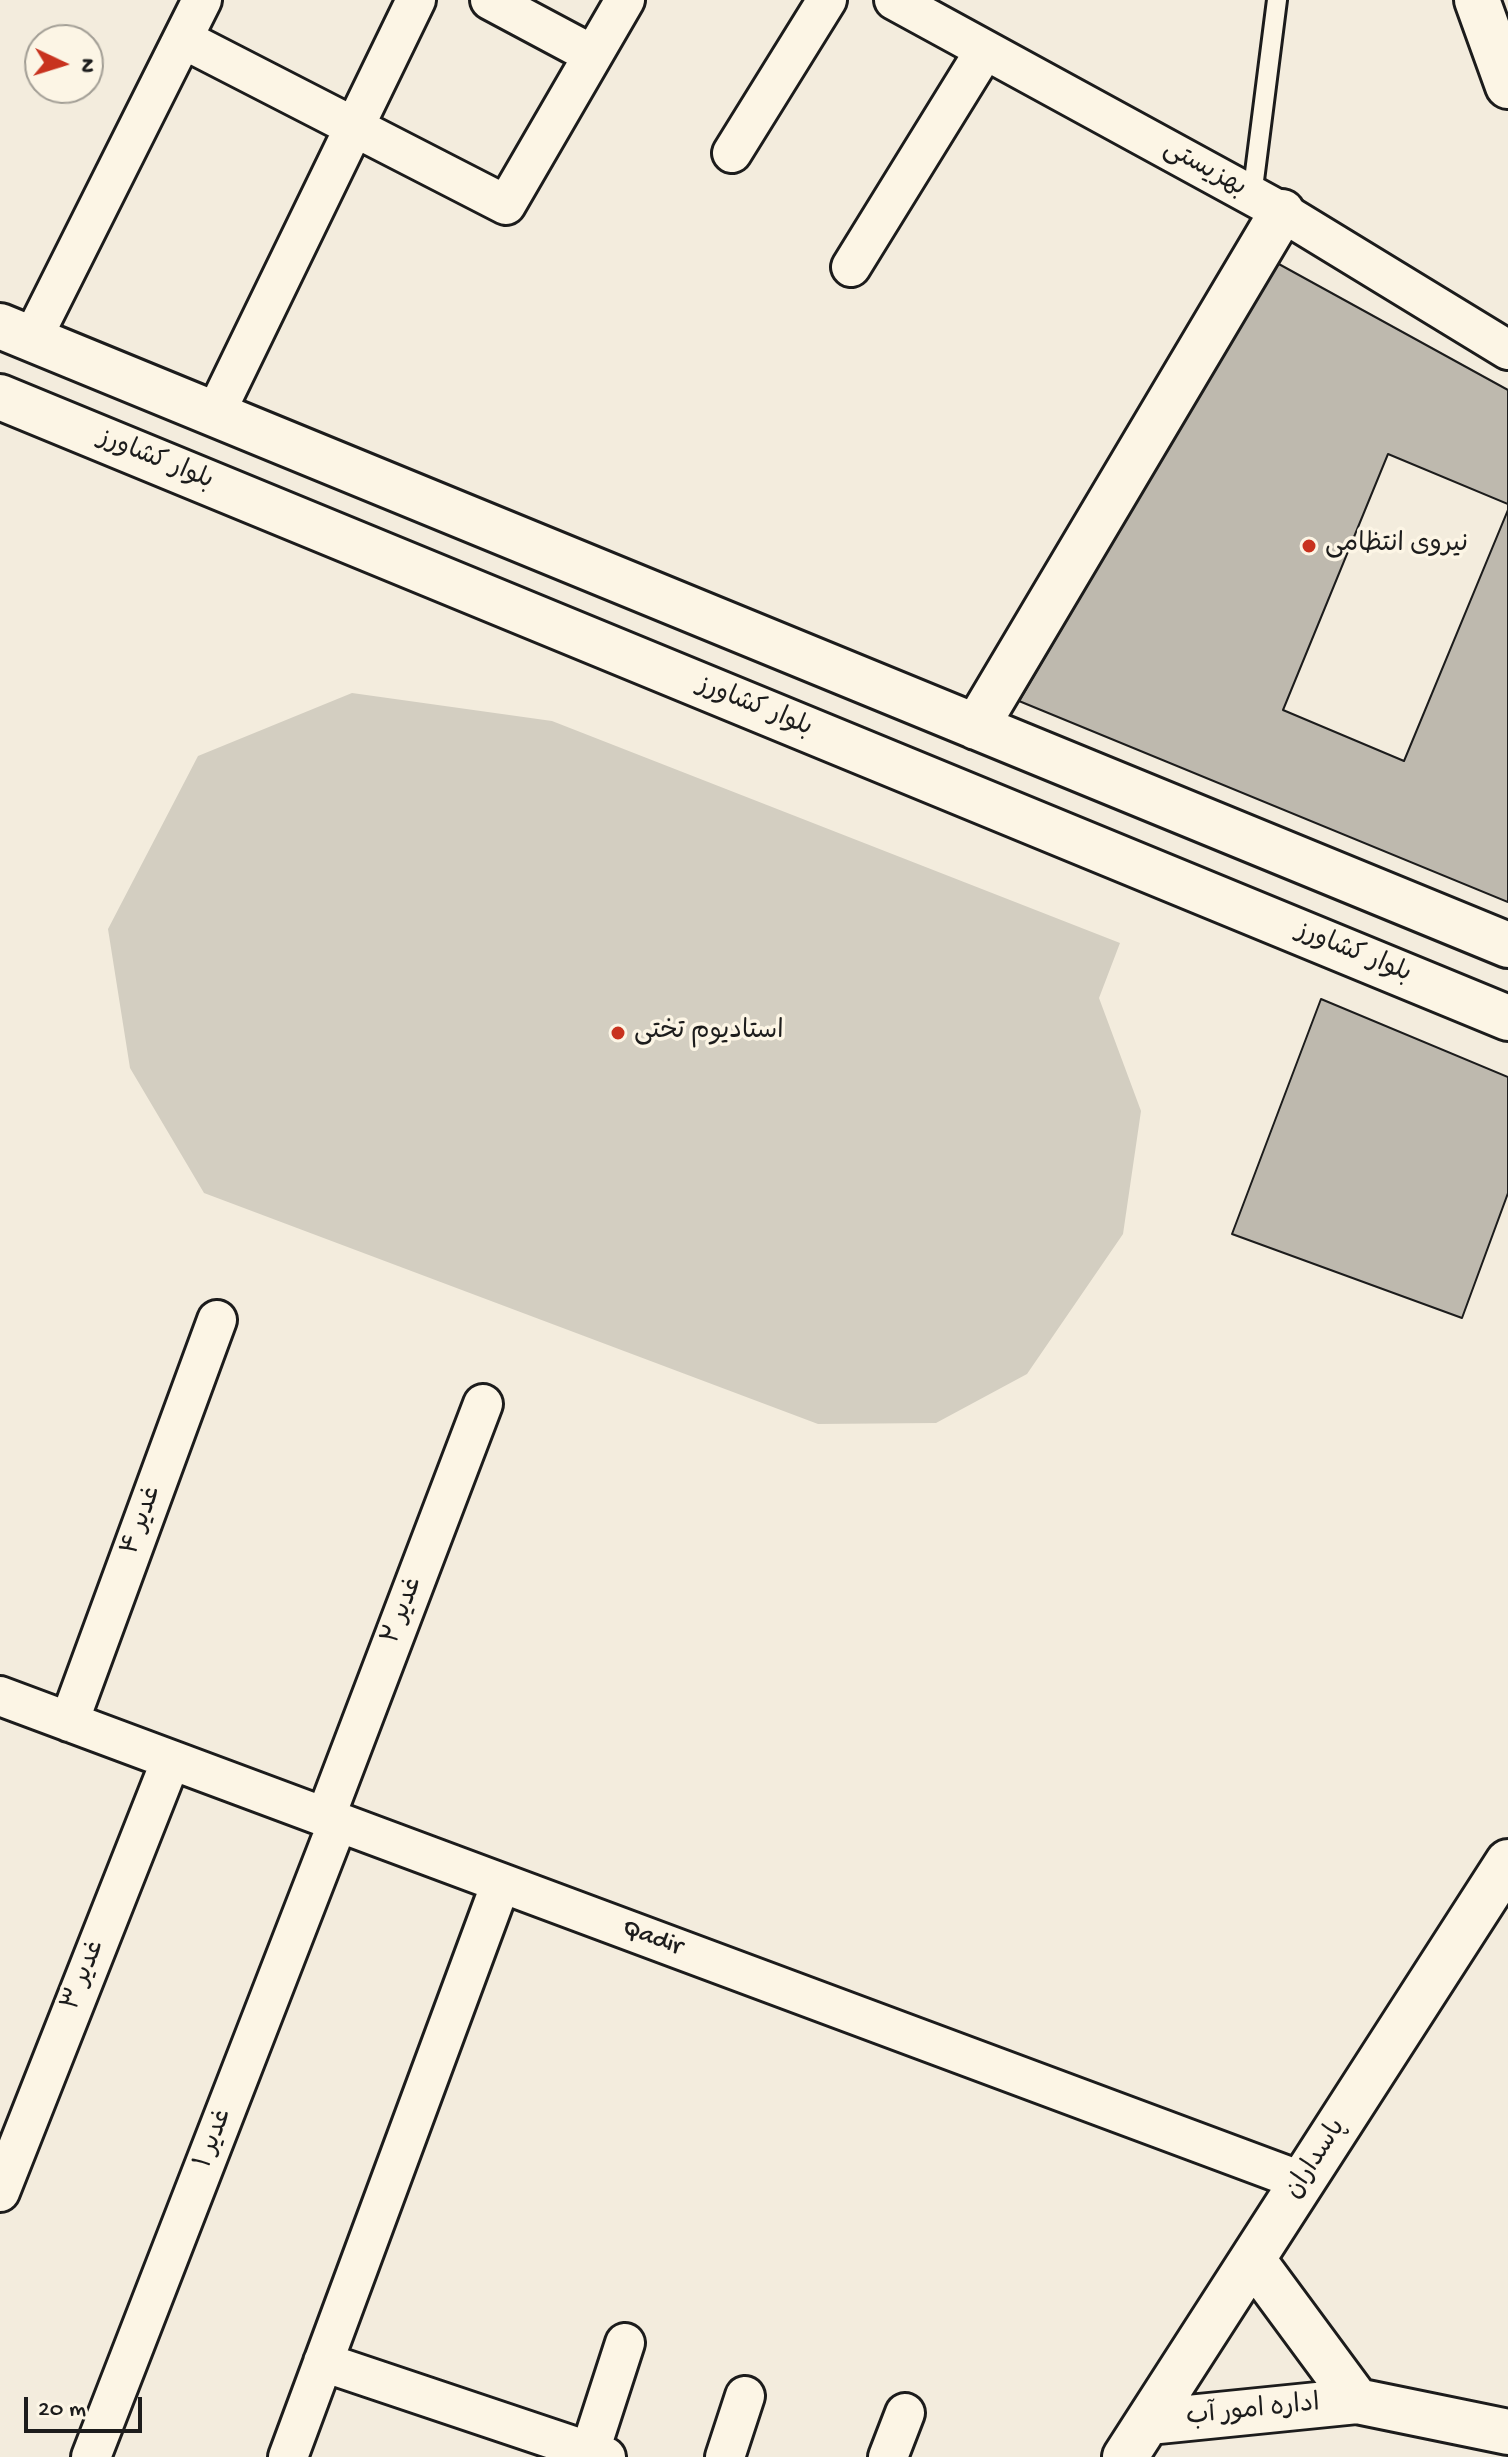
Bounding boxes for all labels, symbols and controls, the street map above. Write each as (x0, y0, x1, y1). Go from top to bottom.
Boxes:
north arrow (24, 24, 104, 104)
text: N (72, 57, 99, 74)
street label: بهزیستی (1157, 135, 1251, 205)
street label: بلوار کشاورز (93, 424, 217, 498)
place label: نیروی انتظامی (1325, 530, 1468, 562)
marker: نیروی انتظامی (1300, 537, 1318, 555)
street label: بلوار کشاورز (692, 671, 816, 745)
street label: بلوار کشاورز (1291, 917, 1415, 991)
place label: استادیوم تختی (634, 1017, 784, 1049)
marker: استادیوم تختی (609, 1024, 627, 1042)
street label: غدیر ۴ (116, 1482, 170, 1560)
street label: غدیر ۲ (377, 1573, 431, 1649)
street label: Qadir (618, 1914, 686, 1964)
street label: غدیر ۳ (57, 1936, 113, 2016)
street label: غدیر ۱ (189, 2105, 241, 2173)
street label: پاسداران (1280, 2114, 1354, 2206)
scale bar (28, 2381, 146, 2431)
street label: اداره امور آب (1185, 2389, 1321, 2435)
text: 20 m (38, 2396, 86, 2425)

